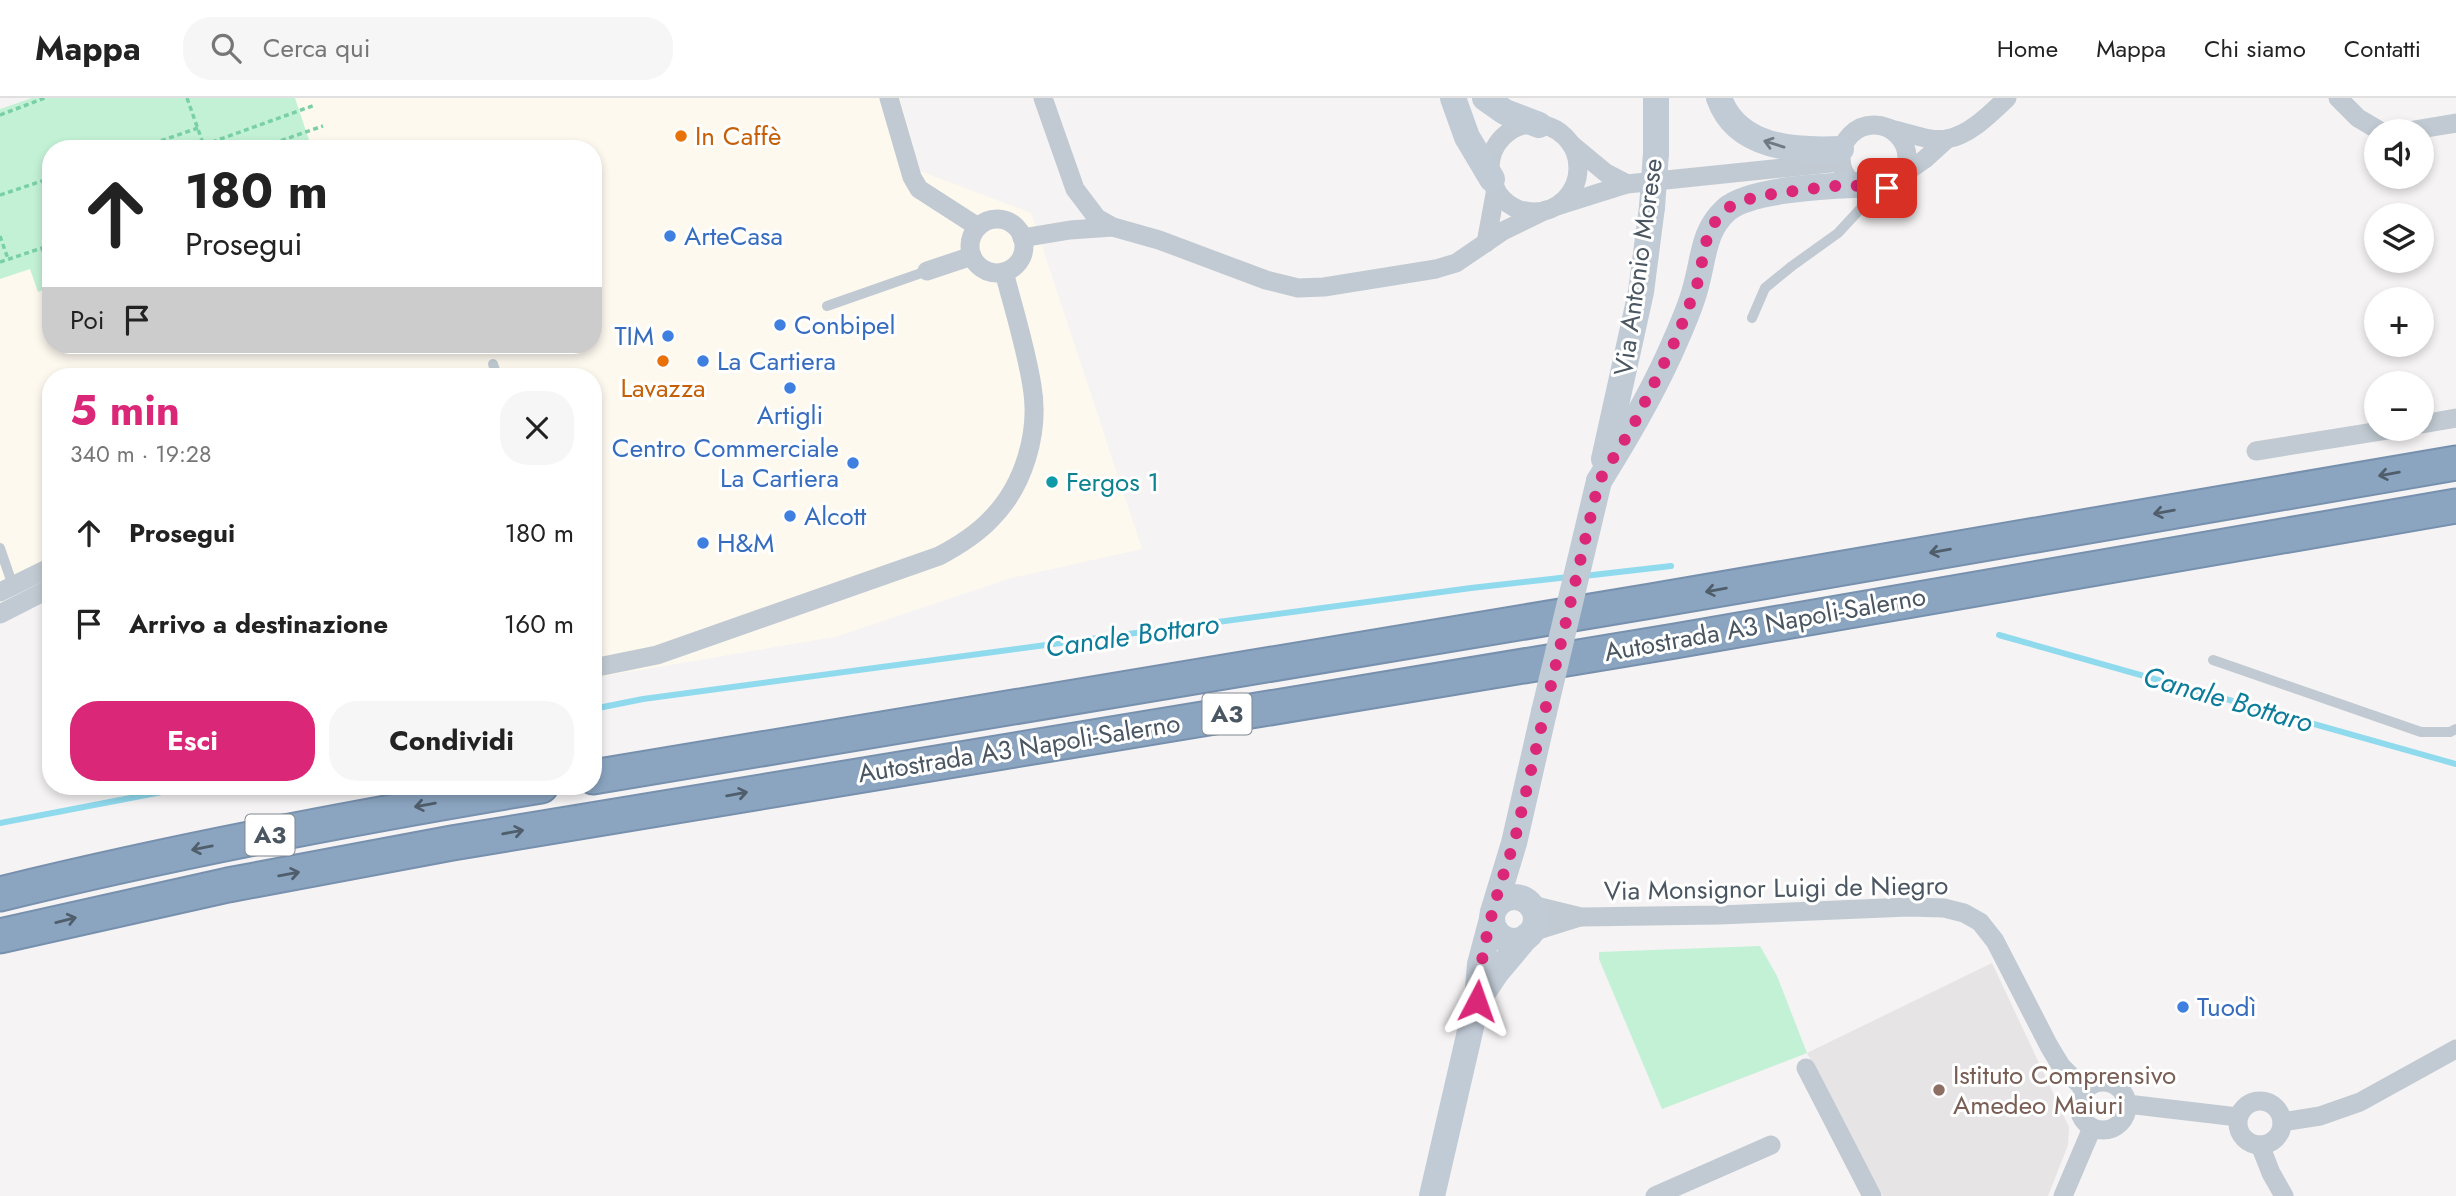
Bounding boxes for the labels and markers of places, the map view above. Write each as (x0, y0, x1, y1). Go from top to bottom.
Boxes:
place label: In Caffè (695, 117, 781, 155)
marker: In Caffè (673, 128, 689, 144)
pin (1857, 158, 1917, 218)
place label: ArteCasa (684, 217, 783, 255)
marker: ArteCasa (662, 228, 678, 244)
place label: Conbipel (794, 306, 895, 344)
place label: TIM (614, 317, 654, 355)
marker: Conbipel (772, 317, 788, 333)
marker: TIM (660, 328, 676, 344)
place label: La Cartiera (717, 342, 836, 380)
marker: Lavazza (655, 353, 671, 369)
marker: La Cartiera (695, 353, 711, 369)
place label: Lavazza (620, 369, 706, 407)
marker: Artigli (782, 380, 798, 396)
place label: Artigli (757, 396, 823, 434)
place label: Centro Commerciale La Cartiera (612, 429, 839, 497)
marker: Centro Commerciale La Cartiera (845, 455, 861, 471)
place label: Fergos 1 (1066, 463, 1159, 501)
marker: Fergos 1 (1044, 474, 1060, 490)
place label: Alcott (804, 497, 867, 535)
marker: Alcott (782, 508, 798, 524)
place label: H&M (717, 524, 774, 562)
marker: H&M (695, 535, 711, 551)
place label: Tuodì (2197, 988, 2256, 1026)
marker: Tuodì (2175, 999, 2191, 1015)
place label: Istituto Comprensivo Amedeo Maiuri (1953, 1056, 2176, 1124)
marker: Istituto Comprensivo Amedeo Maiuri (1931, 1082, 1947, 1098)

